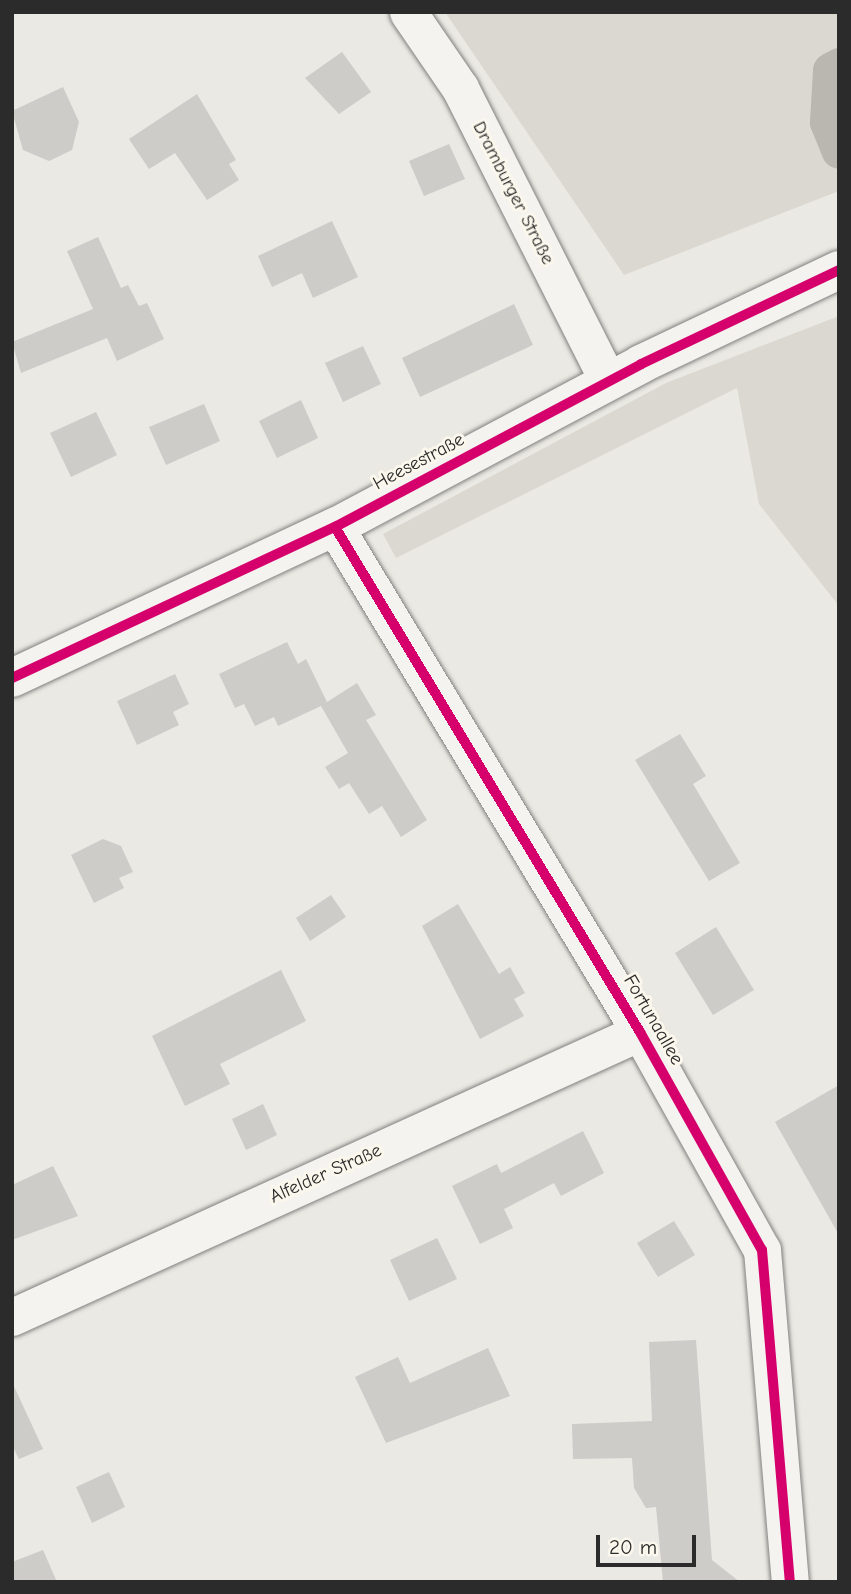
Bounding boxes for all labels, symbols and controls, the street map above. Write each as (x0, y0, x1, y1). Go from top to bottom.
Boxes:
street label: Dramburger Straße (467, 118, 559, 268)
street label: Heesestraße (370, 428, 468, 496)
street label: Fortunaallee (618, 971, 688, 1069)
street label: Alfelder Straße (267, 1139, 385, 1209)
scale bar (599, 1520, 699, 1564)
text: 20 m (609, 1535, 657, 1559)

